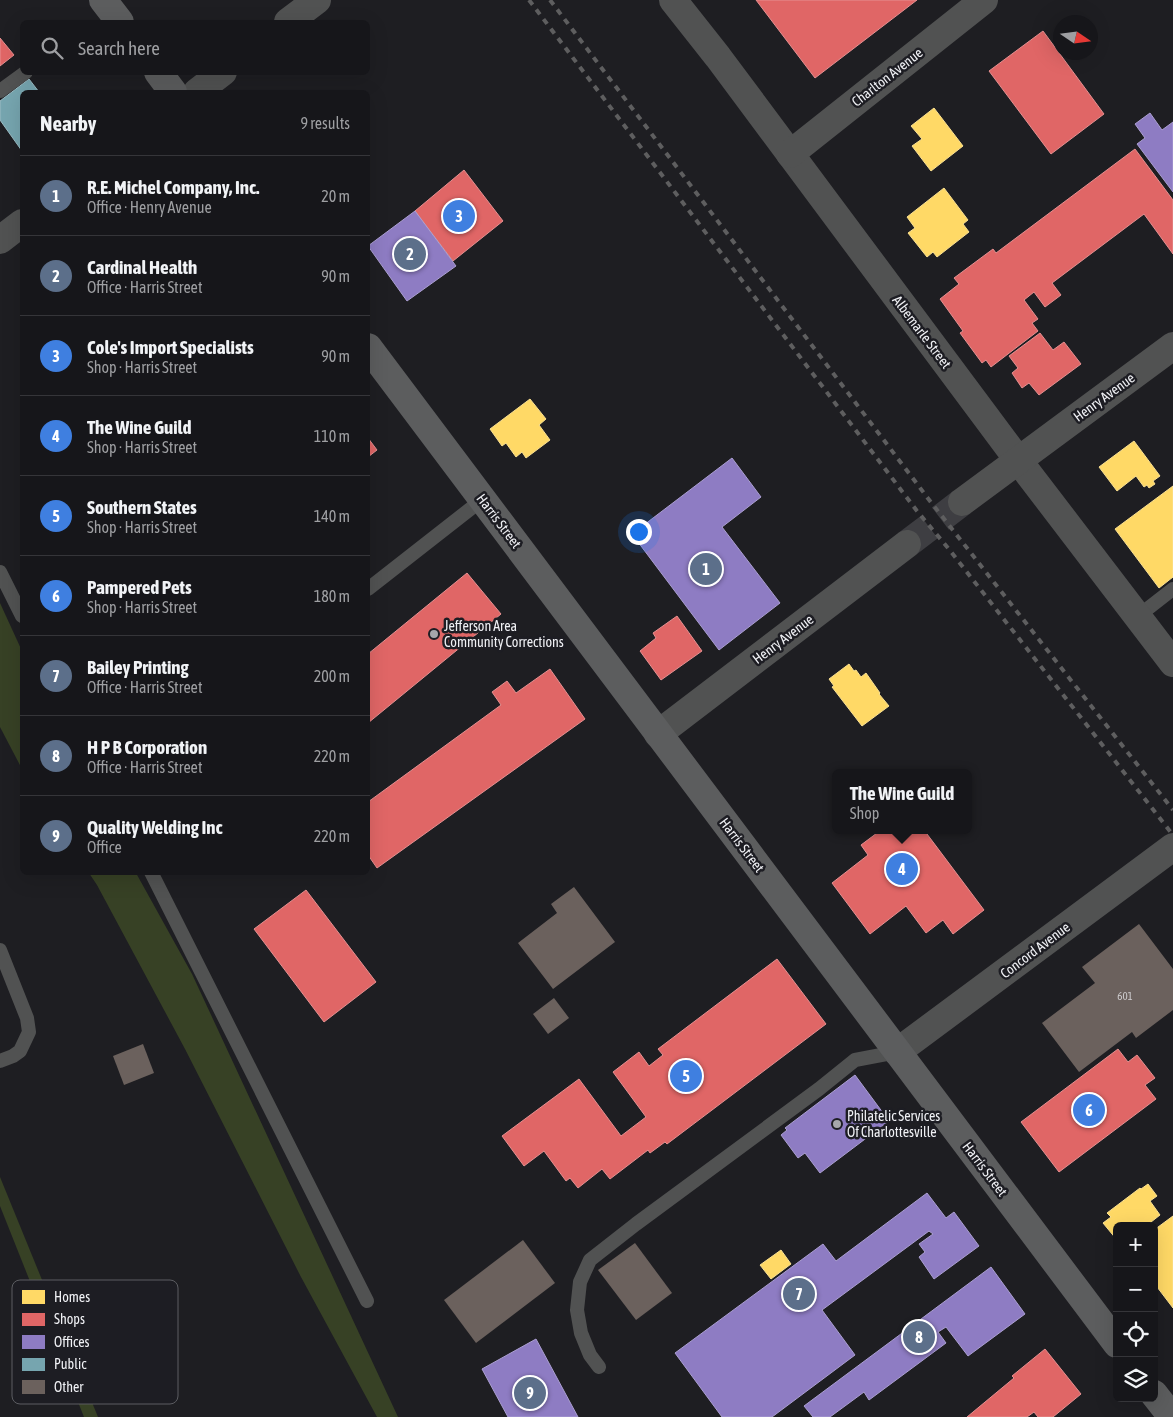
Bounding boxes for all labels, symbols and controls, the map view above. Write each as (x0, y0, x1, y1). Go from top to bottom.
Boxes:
north arrow (1053, 15, 1098, 60)
search box (20, 20, 370, 75)
icon: search (38, 34, 66, 62)
text: Search here (78, 37, 160, 59)
street label: Charlton Avenue (848, 44, 926, 110)
text: Nearby (40, 111, 96, 135)
text: 9 results (300, 114, 350, 132)
text: R.E. Michel Company, Inc. (87, 176, 260, 198)
text: 1 (52, 187, 60, 205)
text: 20 m (321, 187, 350, 205)
pin: 3 (443, 197, 475, 235)
text: Office · Henry Avenue (87, 198, 212, 216)
pin: 2 (394, 235, 426, 273)
text: Cardinal Health (87, 256, 197, 278)
text: 2 (52, 267, 60, 285)
text: 90 m (321, 267, 350, 285)
text: Office · Harris Street (87, 278, 203, 296)
street label: Albemarle Street (889, 293, 955, 371)
text: Cole's Import Specialists (87, 336, 254, 358)
text: 3 (52, 347, 60, 365)
text: 90 m (321, 347, 350, 365)
text: Shop · Harris Street (87, 358, 197, 376)
street label: Henry Avenue (1070, 369, 1138, 425)
text: The Wine Guild (87, 416, 191, 438)
text: 4 (52, 427, 60, 445)
text: 110 m (314, 427, 350, 445)
text: Shop · Harris Street (87, 438, 197, 456)
street label: Harris Street (473, 491, 525, 551)
text: Southern States (87, 496, 197, 518)
text: 5 (52, 507, 60, 525)
text: 140 m (314, 507, 350, 525)
text: Shop · Harris Street (87, 518, 197, 536)
your location (626, 519, 652, 545)
pin: 1 (690, 550, 722, 588)
text: Pampered Pets (87, 576, 192, 598)
text: 6 (52, 587, 60, 605)
text: 180 m (314, 587, 350, 605)
text: Shop · Harris Street (87, 598, 197, 616)
street label: Henry Avenue (749, 611, 817, 667)
place label: Jefferson Area Community Corrections (444, 618, 564, 650)
marker: Jefferson Area Community Corrections (428, 628, 440, 640)
text: Bailey Printing (87, 656, 189, 678)
text: 7 (52, 667, 60, 685)
text: 200 m (314, 667, 350, 685)
text: Office · Harris Street (87, 678, 203, 696)
text: H P B Corporation (87, 736, 207, 758)
text: 8 (52, 747, 60, 765)
text: 220 m (314, 747, 350, 765)
text: Office · Harris Street (87, 758, 203, 776)
popup (832, 769, 972, 834)
text: The Wine Guild (850, 782, 954, 804)
text: Shop (850, 804, 879, 822)
street label: Harris Street (716, 815, 768, 875)
text: Quality Welding Inc (87, 816, 223, 838)
text: 9 (52, 827, 60, 845)
text: 220 m (314, 827, 350, 845)
text: Office (87, 838, 122, 856)
pin: 4 (886, 850, 918, 888)
street label: Concord Avenue (997, 919, 1073, 981)
house number: 601 (1117, 990, 1133, 1002)
pin: 5 (670, 1057, 702, 1095)
pin: 6 (1073, 1091, 1105, 1129)
place label: Philatelic Services Of Charlottesville (847, 1108, 940, 1140)
marker: Philatelic Services Of Charlottesville (831, 1118, 843, 1130)
street label: Harris Street (959, 1139, 1011, 1199)
map controls (1113, 1222, 1158, 1402)
button: + (1113, 1222, 1158, 1267)
button: − (1113, 1267, 1158, 1312)
pin: 7 (783, 1275, 815, 1313)
legend (12, 1280, 178, 1404)
text: Homes (54, 1289, 90, 1305)
text: Shops (54, 1311, 85, 1327)
button: locate (1113, 1312, 1158, 1357)
pin: 8 (903, 1318, 935, 1356)
text: Offices (54, 1334, 90, 1350)
text: Public (54, 1356, 87, 1372)
button: layers (1113, 1357, 1158, 1402)
pin: 9 (514, 1374, 546, 1412)
text: Other (54, 1379, 84, 1395)

